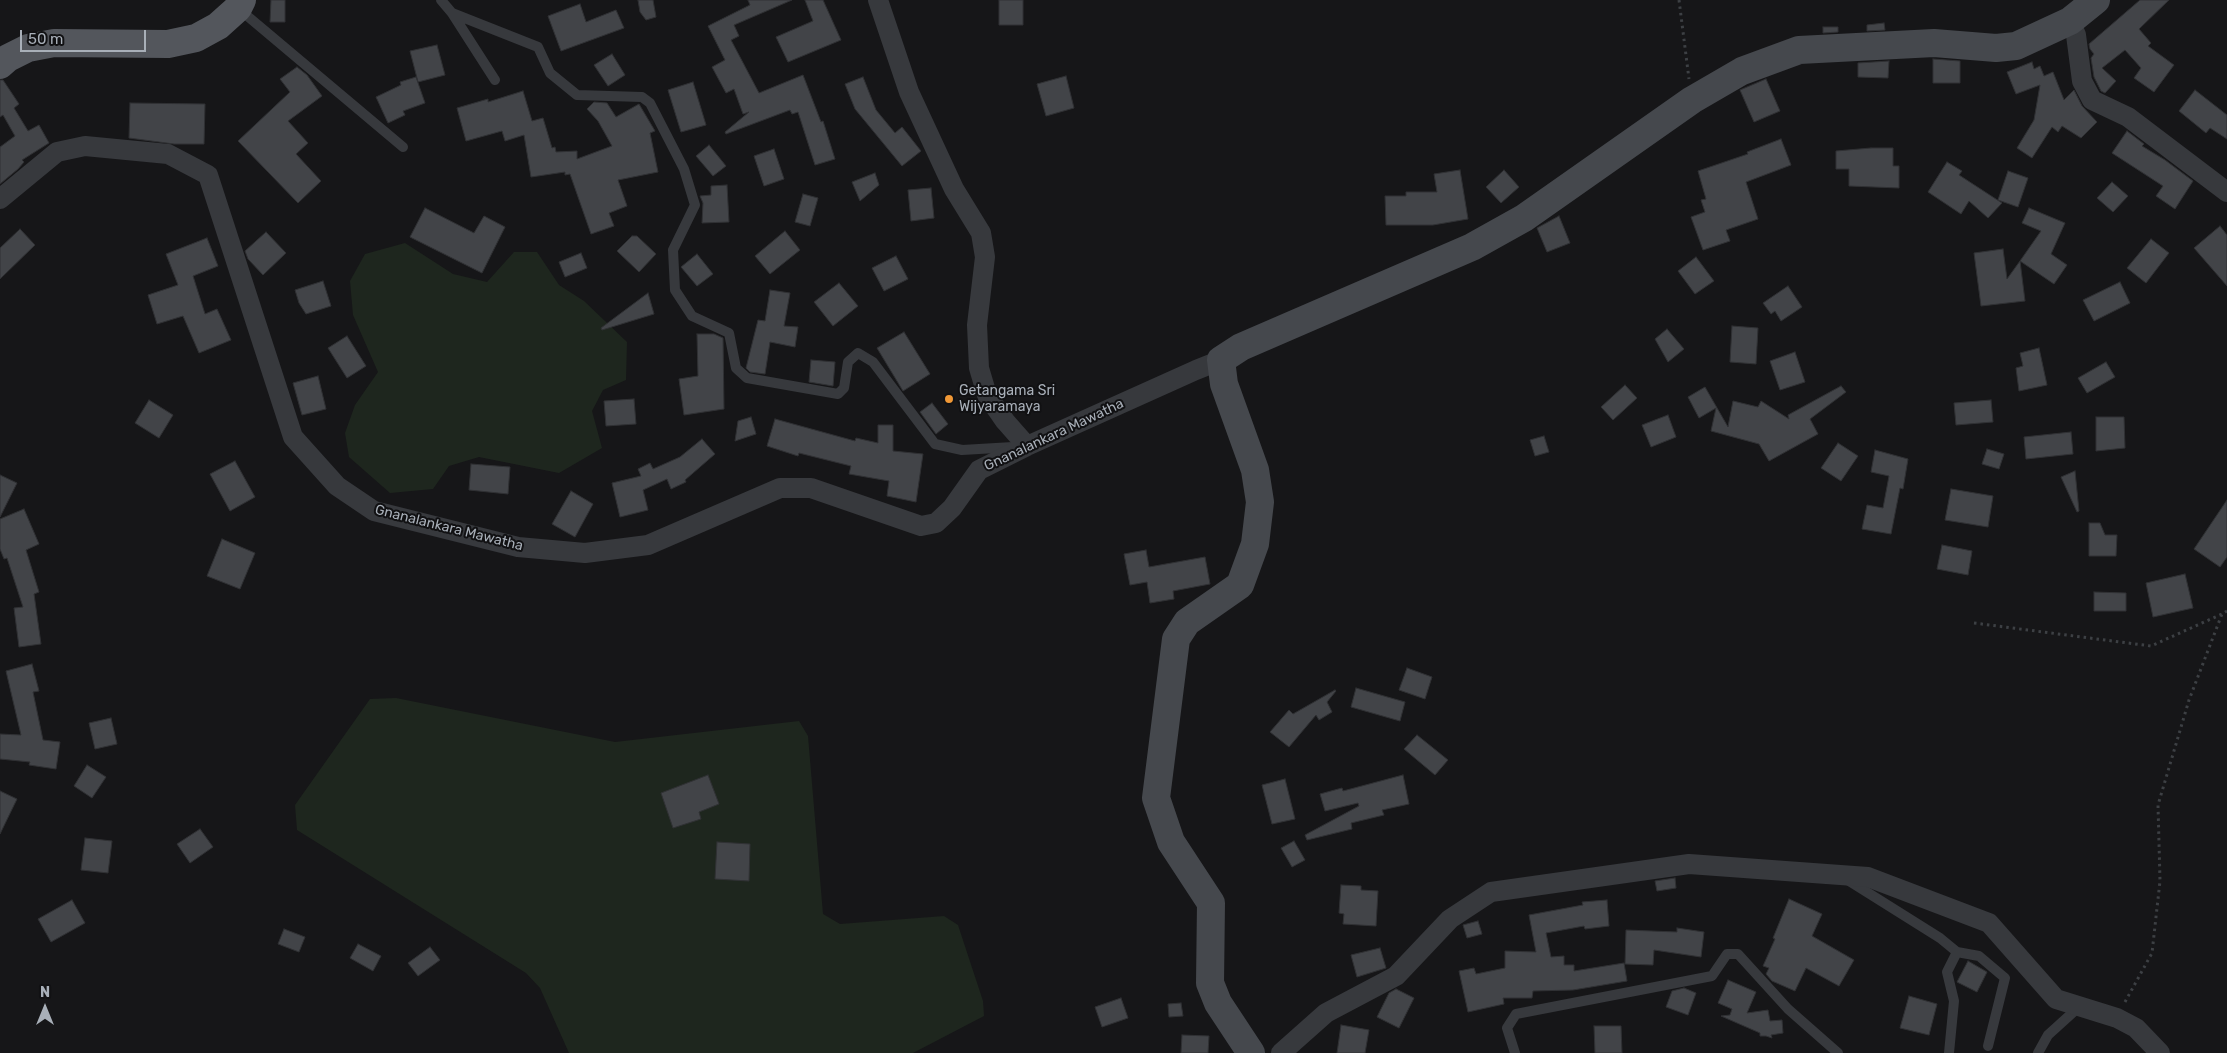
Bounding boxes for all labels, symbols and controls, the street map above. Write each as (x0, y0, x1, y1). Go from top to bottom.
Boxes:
scale bar (22, 20, 149, 52)
text: 50 m (28, 30, 63, 48)
place label: Getangama Sri Wijyaramaya (959, 383, 1055, 416)
marker: Getangama Sri Wijyaramaya (943, 393, 955, 405)
street label: Gnanalankara Mawatha (982, 395, 1126, 475)
street label: Gnanalankara Mawatha (373, 501, 525, 555)
north arrow (20, 983, 70, 1033)
text: N (40, 984, 50, 1001)

